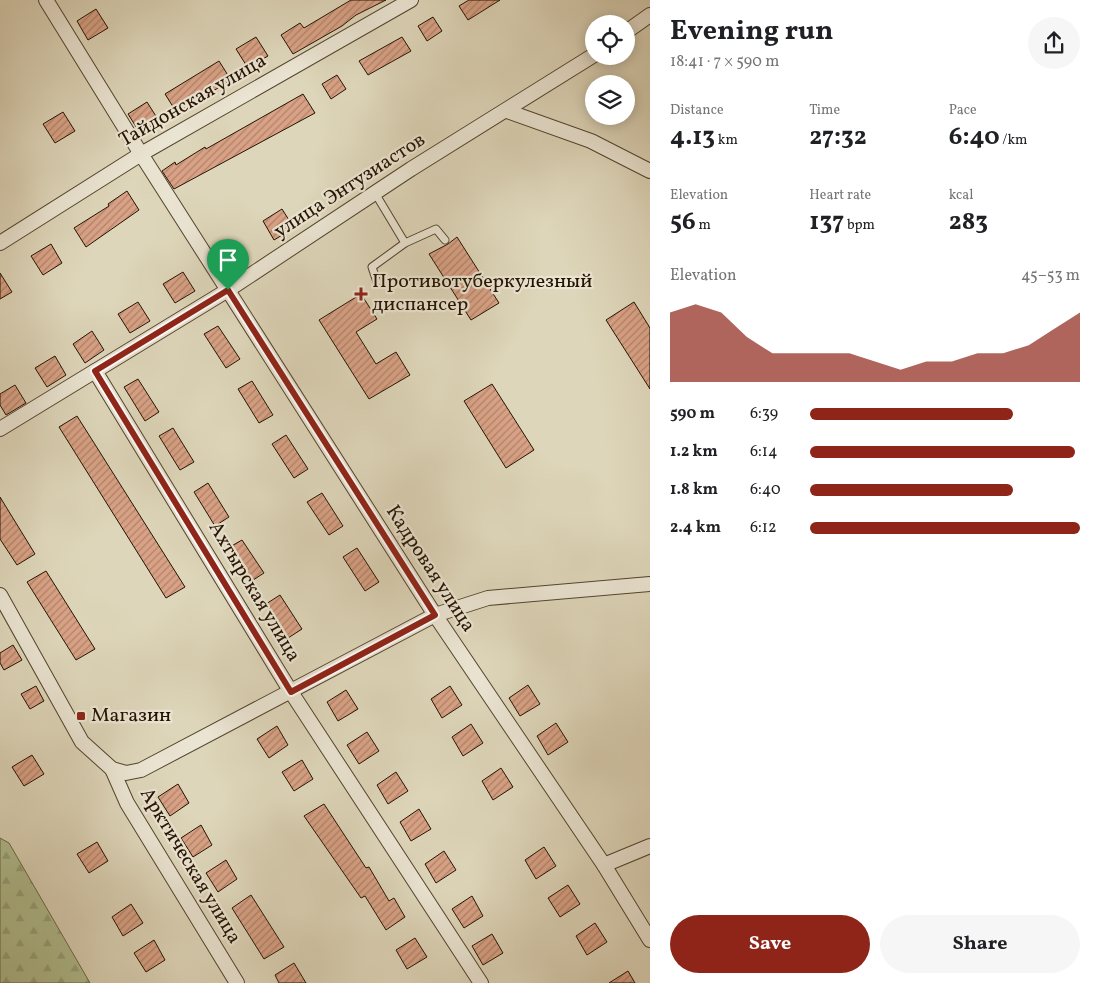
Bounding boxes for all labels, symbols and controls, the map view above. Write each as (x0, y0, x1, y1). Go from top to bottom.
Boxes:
text: Evening run (670, 12, 834, 51)
map controls (585, 15, 635, 125)
button: locate (585, 15, 635, 65)
button: share (1028, 17, 1080, 69)
street label: Тайдонская улица (114, 47, 272, 155)
text: 18:41 · 7 × 590 m (670, 51, 779, 73)
button: layers (585, 75, 635, 125)
text: Distance (670, 101, 724, 120)
text: Time (809, 101, 840, 120)
text: Pace (949, 101, 977, 120)
text: 4.13 (670, 120, 715, 155)
text: 27:32 (809, 120, 867, 155)
text: 6:40 (949, 120, 1000, 155)
street label: улица Энтузиастов (269, 126, 431, 246)
text: km (715, 131, 738, 150)
text: /km (1000, 131, 1027, 150)
text: Elevation (670, 186, 728, 205)
text: Heart rate (809, 186, 871, 205)
text: kcal (949, 186, 974, 205)
text: 56 (670, 205, 696, 240)
text: 137 (809, 205, 844, 240)
text: 283 (949, 205, 988, 240)
text: m (696, 216, 711, 235)
text: bpm (844, 216, 875, 235)
pin (207, 239, 249, 290)
icon: arrive (214, 246, 242, 274)
text: Elevation (670, 265, 737, 287)
text: 45–53 m (1021, 265, 1080, 287)
place label: Противотуберкулезный диспансер (372, 268, 592, 319)
marker: Противотуберкулезный диспансер (354, 287, 368, 301)
text: 590 m (670, 403, 715, 425)
text: 6:39 (750, 403, 778, 425)
text: 1.2 km (670, 441, 718, 463)
text: 6:14 (750, 441, 778, 463)
text: 1.8 km (670, 479, 718, 501)
text: 6:40 (750, 479, 781, 501)
street label: Кадровая улица (378, 500, 482, 638)
street label: Ахтырская улица (201, 517, 307, 667)
text: 2.4 km (670, 517, 721, 539)
text: 6:12 (750, 517, 777, 539)
place label: Магазин (91, 702, 171, 730)
marker: Магазин (75, 710, 87, 722)
street label: Арктическая улица (132, 783, 248, 949)
button: Save (670, 915, 870, 973)
button: Share (880, 915, 1080, 973)

